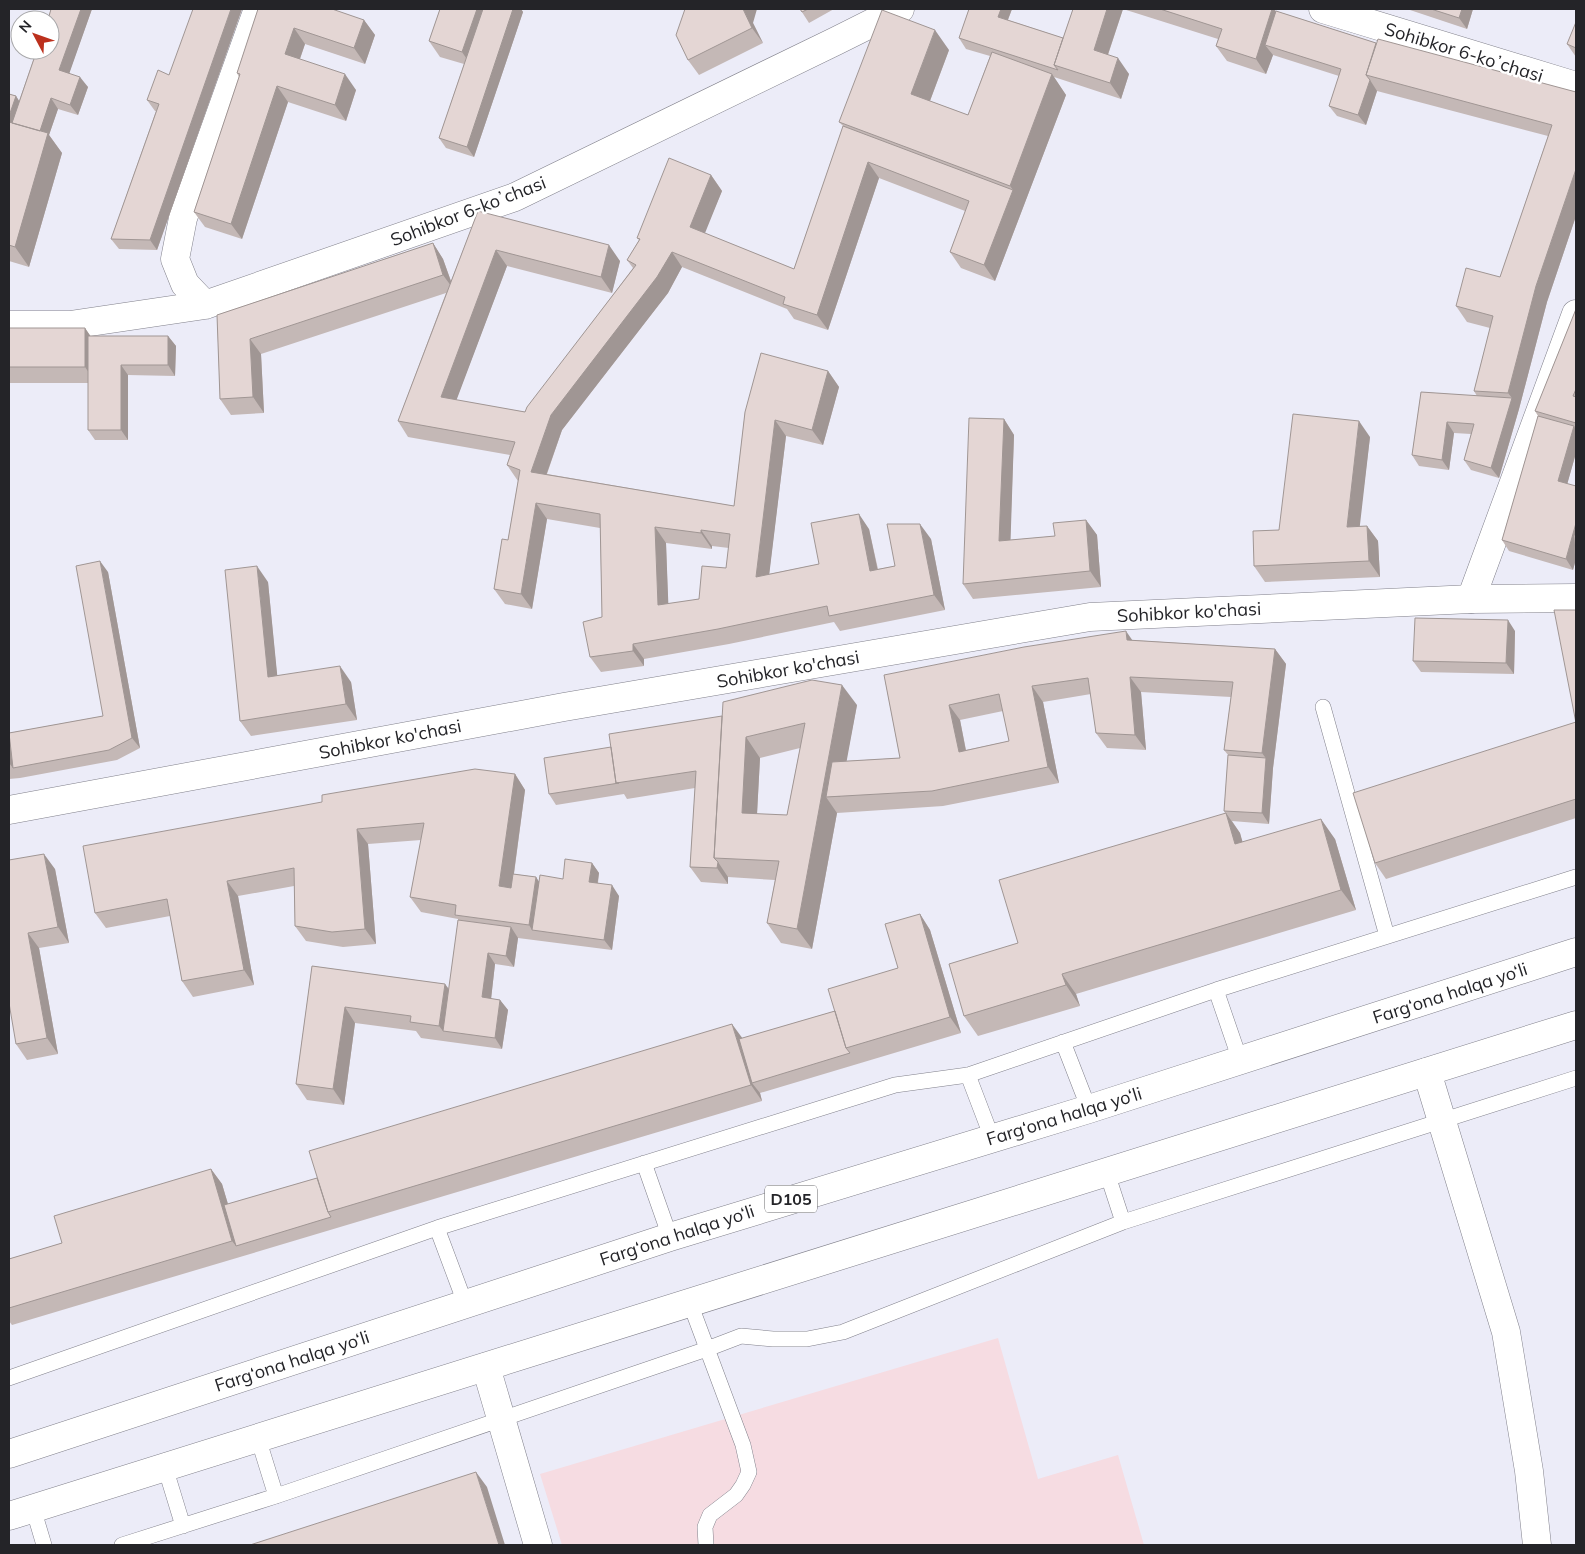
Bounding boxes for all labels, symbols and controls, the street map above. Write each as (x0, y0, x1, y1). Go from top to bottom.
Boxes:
north arrow (10, 10, 60, 60)
text: N (15, 17, 35, 36)
street label: Sohibkor 6-koʼchasi (1382, 17, 1546, 87)
street label: Sohibkor 6-koʼchasi (387, 171, 549, 251)
street label: Sohibkor ko'chasi (1116, 597, 1262, 627)
street label: Sohibkor ko'chasi (715, 645, 861, 693)
street label: Sohibkor ko'chasi (317, 714, 463, 764)
street label: Farg‘ona halqa yo‘li (1370, 957, 1530, 1029)
street label: Farg‘ona halqa yo‘li (984, 1081, 1144, 1151)
road number: D105 (765, 1186, 817, 1212)
street label: Farg‘ona halqa yo‘li (597, 1199, 757, 1271)
street label: Farg‘ona halqa yo‘li (212, 1325, 372, 1397)

